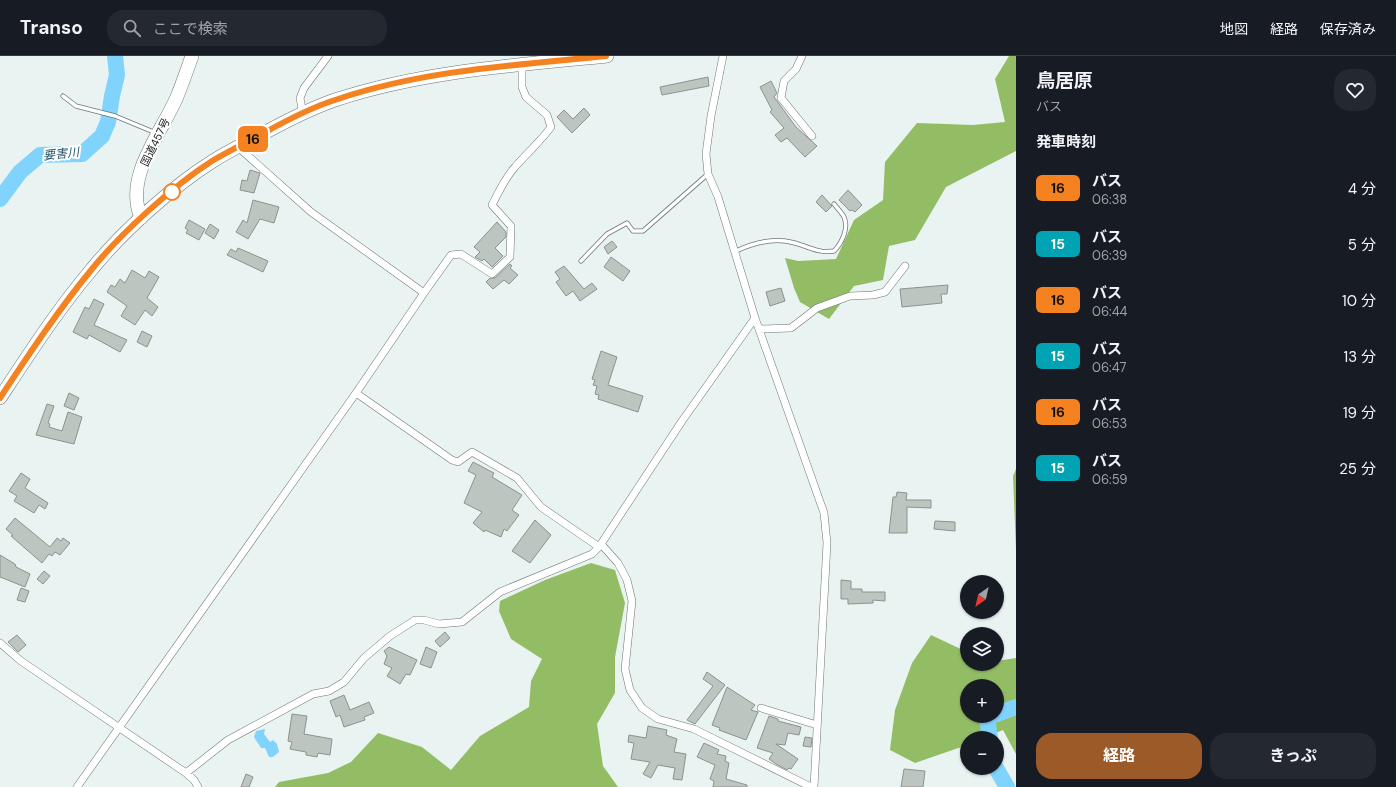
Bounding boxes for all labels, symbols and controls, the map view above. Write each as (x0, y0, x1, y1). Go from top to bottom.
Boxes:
search box (107, 10, 387, 46)
text: Transo (20, 15, 83, 40)
icon: search (121, 17, 143, 39)
text: ここで検索 (153, 19, 228, 39)
text: 地図 (1220, 20, 1248, 38)
text: 経路 (1270, 20, 1298, 38)
text: 保存済み (1320, 20, 1376, 38)
text: 鳥居原 (1036, 68, 1093, 93)
button: heart (1334, 69, 1376, 111)
text: バス (1036, 98, 1062, 115)
street label: 国道457号 (137, 116, 173, 168)
line badge: 16 (235, 126, 271, 152)
text: 16 (246, 130, 260, 148)
text: 発車時刻 (1036, 132, 1096, 152)
water label: 要害川 (42, 144, 82, 164)
text: バス (1092, 171, 1122, 191)
text: 16 (1051, 179, 1065, 197)
text: 4 分 (1348, 179, 1376, 199)
unlabelled marker (163, 183, 181, 201)
text: 06:38 (1092, 191, 1127, 208)
text: バス (1092, 227, 1122, 247)
text: 15 (1051, 235, 1065, 253)
text: 5 分 (1348, 235, 1376, 255)
text: 06:39 (1092, 247, 1127, 264)
text: バス (1092, 283, 1122, 303)
text: 16 (1051, 291, 1065, 309)
text: 10 分 (1342, 291, 1376, 311)
text: 06:44 (1092, 303, 1127, 320)
text: バス (1092, 339, 1122, 359)
text: 15 (1051, 347, 1065, 365)
text: 13 分 (1343, 347, 1376, 367)
text: 06:47 (1092, 359, 1127, 376)
text: バス (1092, 395, 1122, 415)
text: 16 (1051, 403, 1065, 421)
text: 19 分 (1343, 403, 1376, 423)
text: 06:53 (1092, 415, 1127, 432)
text: バス (1092, 451, 1122, 471)
text: 15 (1051, 459, 1065, 477)
text: 25 分 (1339, 459, 1376, 479)
text: 06:59 (1092, 471, 1127, 488)
north arrow (960, 575, 1004, 619)
map controls (960, 575, 1004, 775)
button: layers (960, 627, 1004, 671)
button: + (960, 679, 1004, 723)
button: − (960, 731, 1004, 775)
button: 経路 (1036, 733, 1202, 779)
button: きっぷ (1210, 733, 1376, 779)

